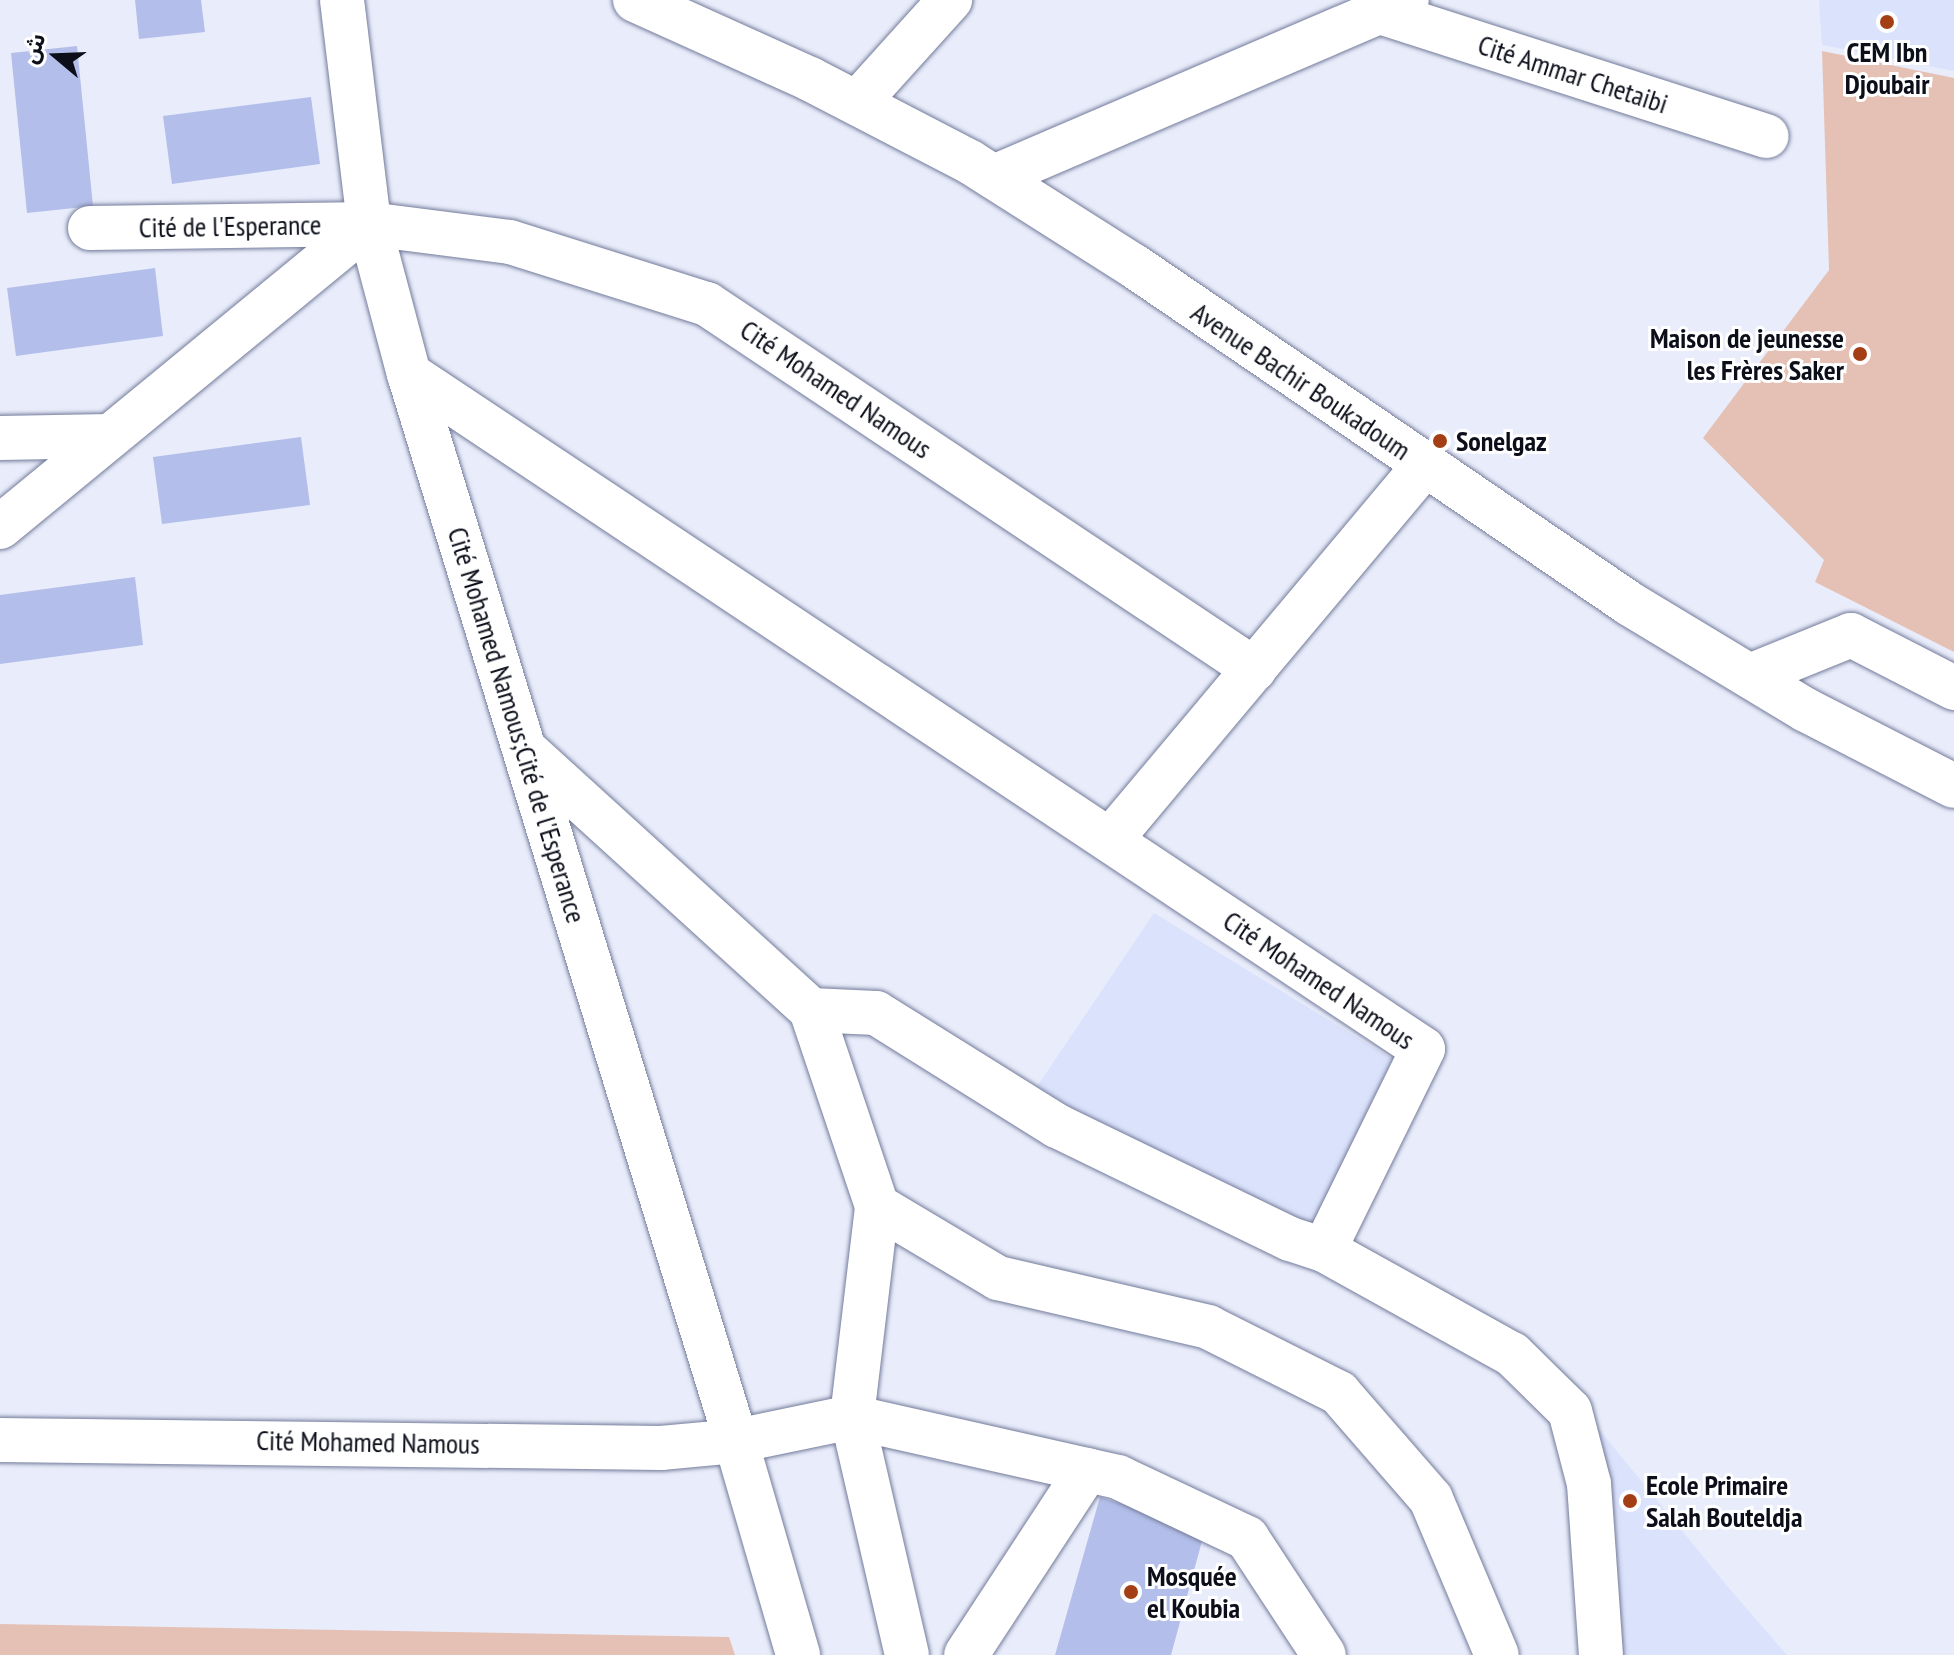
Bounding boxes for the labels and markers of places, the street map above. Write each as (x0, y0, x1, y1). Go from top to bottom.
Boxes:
marker: CEM Ibn Djoubair (1878, 13, 1896, 31)
place label: CEM Ibn Djoubair (1845, 35, 1929, 101)
place label: Maison de jeunesse les Frères Saker (1650, 321, 1844, 387)
marker: Maison de jeunesse les Frères Saker (1851, 345, 1869, 363)
place label: Sonelgaz (1456, 424, 1547, 458)
marker: Sonelgaz (1431, 432, 1449, 450)
place label: Ecole Primaire Salah Bouteldja (1646, 1468, 1802, 1534)
marker: Ecole Primaire Salah Bouteldja (1621, 1492, 1639, 1510)
place label: Mosquée el Koubia (1147, 1559, 1240, 1625)
marker: Mosquée el Koubia (1122, 1583, 1140, 1601)

